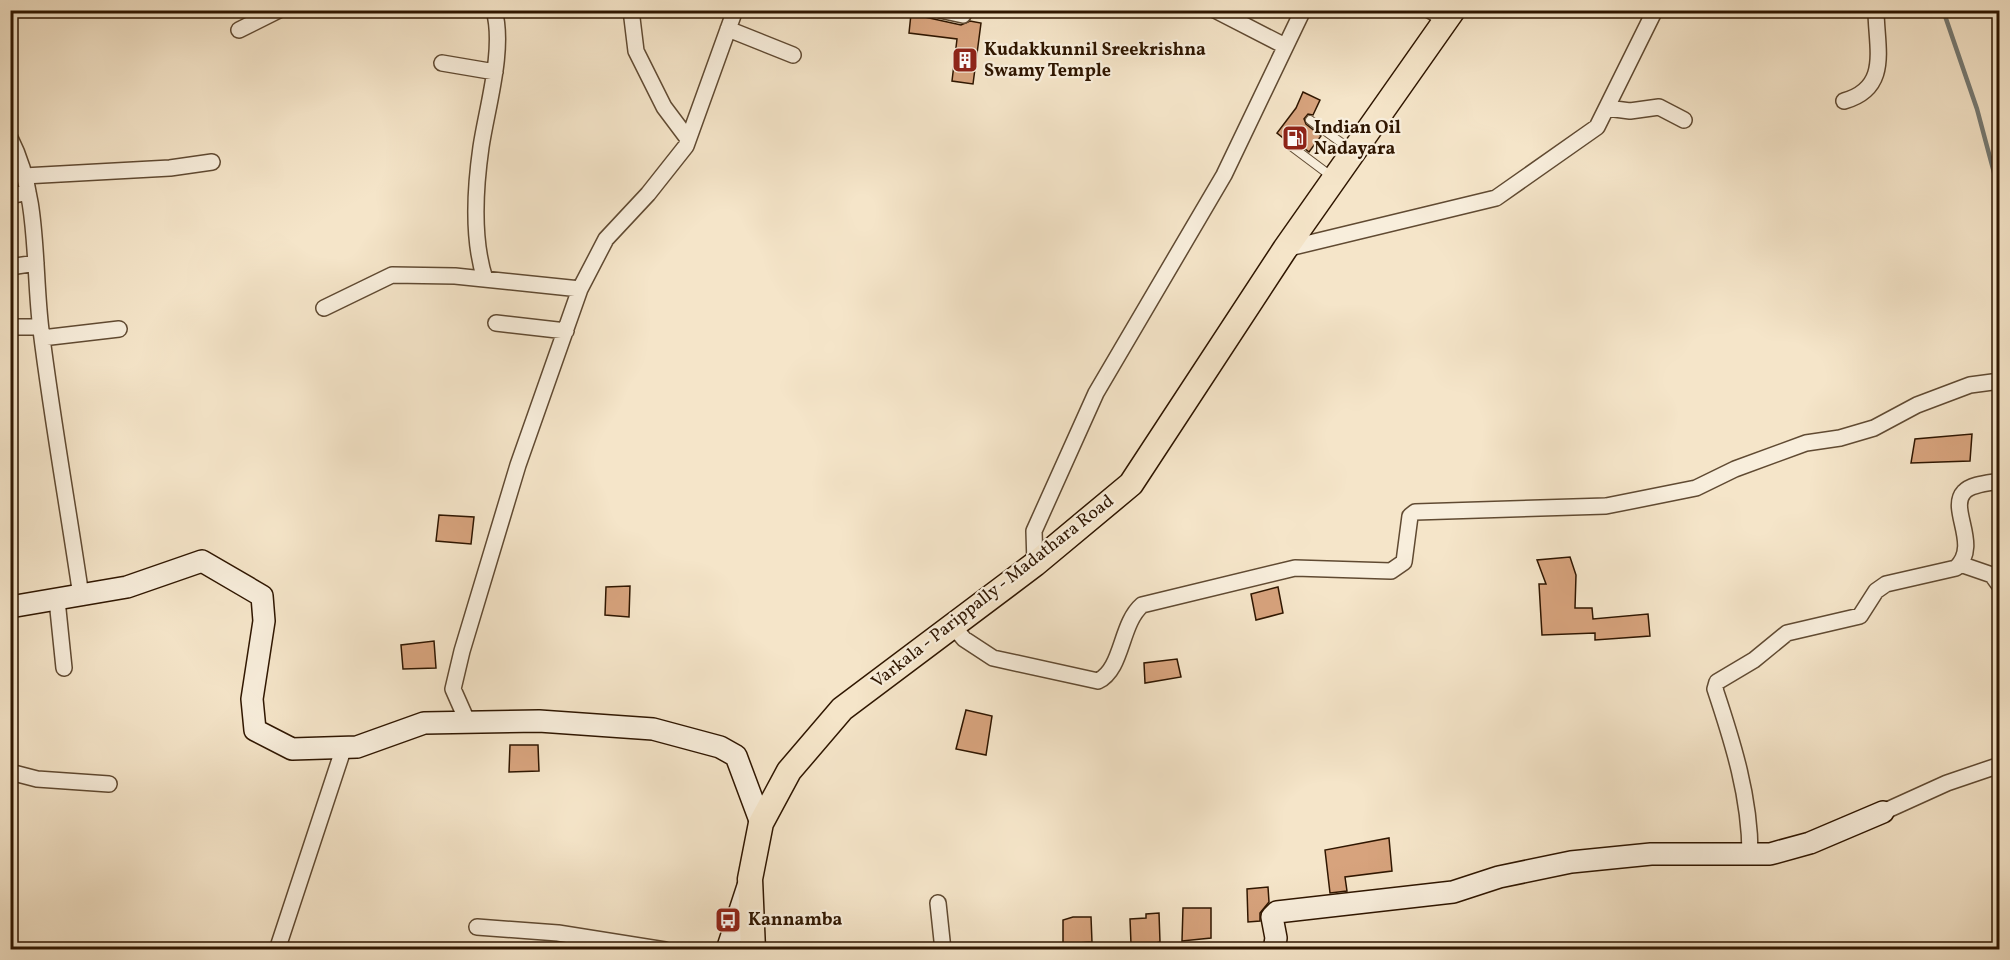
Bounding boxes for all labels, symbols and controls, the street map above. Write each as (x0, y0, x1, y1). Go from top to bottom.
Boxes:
place label: Kudakkunnil Sreekrishna Swamy Temple (984, 38, 1206, 84)
building icon: Kudakkunnil Sreekrishna Swamy Temple (950, 45, 980, 75)
place label: Indian Oil Nadayara (1314, 116, 1401, 162)
fuel station icon: Indian Oil Nadayara (1280, 123, 1310, 153)
street label: Varkala - Parippally - Madathara Road (866, 489, 1120, 695)
bus stop icon: Kannamba (713, 905, 743, 935)
place label: Kannamba (748, 908, 843, 933)

